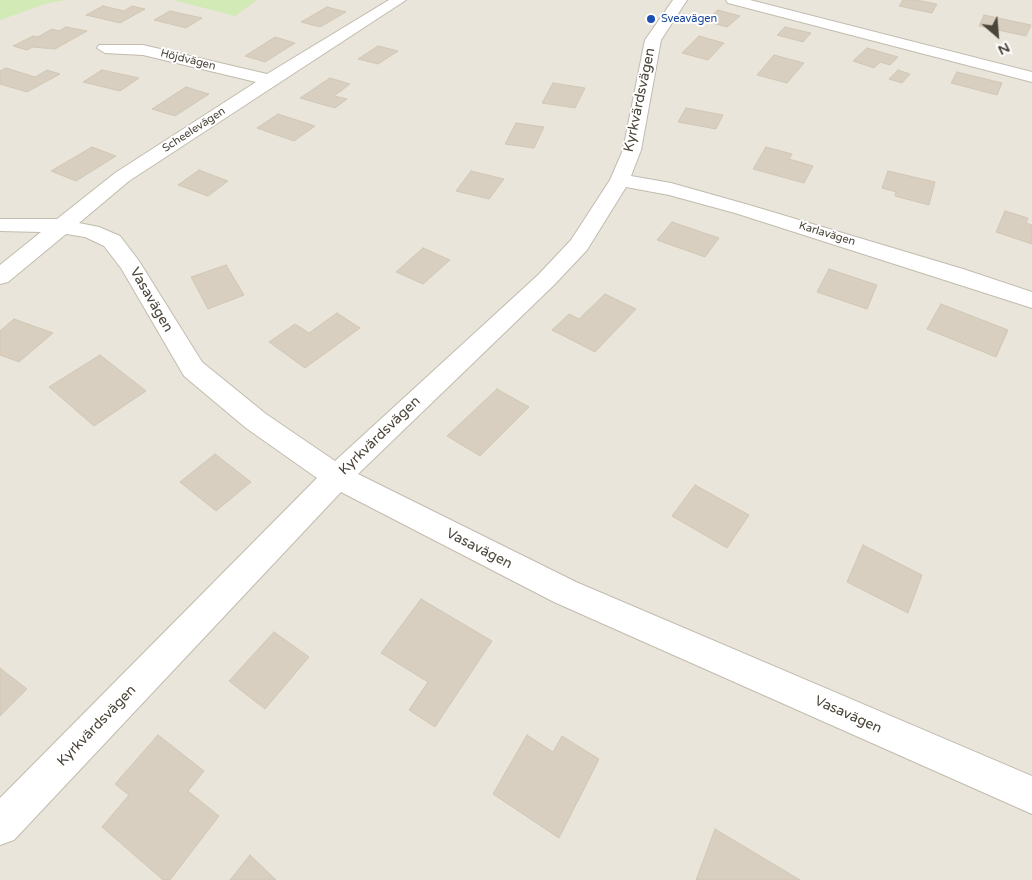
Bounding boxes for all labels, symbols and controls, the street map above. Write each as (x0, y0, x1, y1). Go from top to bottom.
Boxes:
north arrow (972, 10, 1022, 60)
place label: Sveavägen (661, 12, 717, 26)
marker: Sveavägen (645, 13, 657, 25)
text: N (995, 39, 1013, 59)
street label: Kyrkvärdsvägen (621, 46, 659, 154)
street label: Höjdvägen (159, 47, 217, 73)
street label: Scheelevägen (160, 105, 228, 155)
street label: Karlavägen (797, 219, 857, 249)
street label: Vasavägen (126, 265, 176, 335)
street label: Kyrkvärdsvägen (336, 393, 424, 479)
street label: Vasavägen (443, 525, 515, 573)
street label: Kyrkvärdsvägen (54, 682, 140, 770)
street label: Vasavägen (812, 693, 884, 737)

